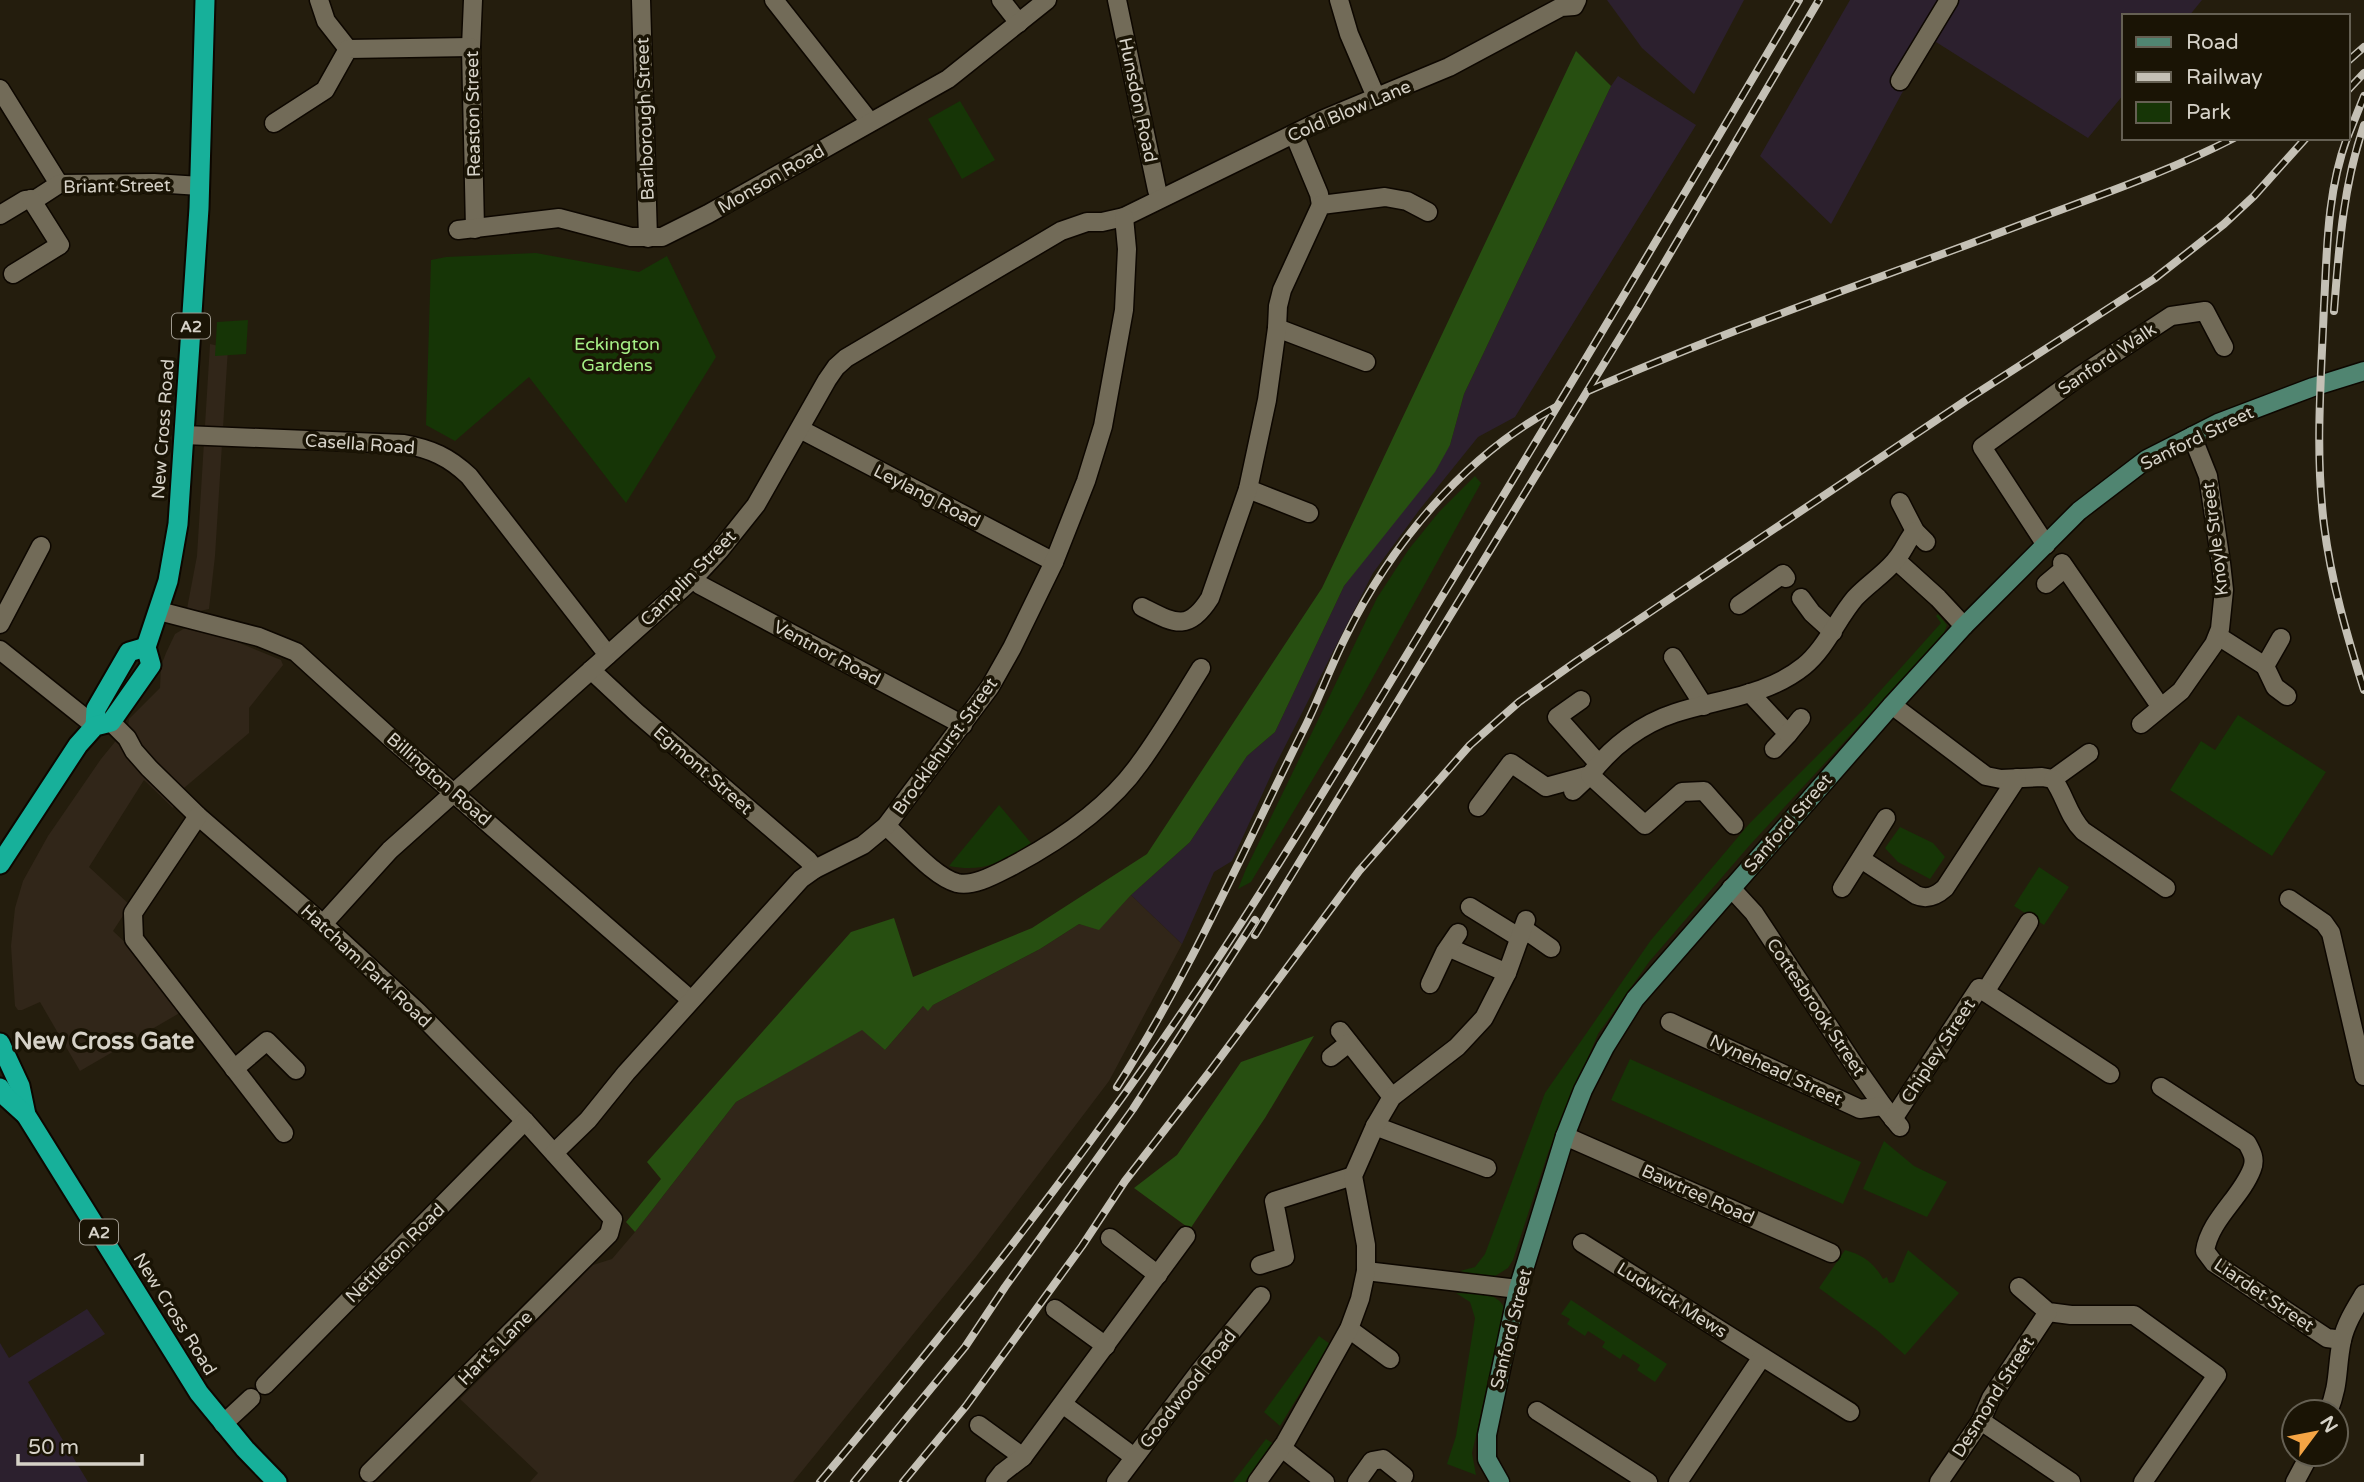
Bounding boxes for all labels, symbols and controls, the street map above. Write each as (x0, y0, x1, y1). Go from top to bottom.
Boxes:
legend (2122, 14, 2350, 140)
text: Road (2186, 30, 2239, 55)
street label: Hunsdon Road (1114, 36, 1162, 164)
street label: Barlborough Street (631, 37, 659, 201)
street label: Reaston Street (461, 50, 485, 177)
text: Railway (2186, 65, 2263, 90)
street label: Cold Blow Lane (1284, 75, 1414, 147)
text: Park (2186, 100, 2231, 125)
street label: Monson Road (714, 140, 828, 218)
street label: Briant Street (63, 174, 171, 198)
road number: A2 (172, 314, 210, 338)
street label: Sanford Walk (2054, 318, 2160, 400)
park label: Eckington Gardens (574, 333, 660, 376)
street label: New Cross Road (147, 358, 179, 500)
street label: Sanford Street (2137, 401, 2257, 475)
street label: Casella Road (304, 429, 416, 459)
street label: Leylang Road (870, 460, 984, 532)
street label: Knoyle Street (2197, 481, 2233, 597)
street label: Camplin Street (635, 525, 741, 631)
street label: Ventnor Road (770, 616, 884, 690)
street label: Brocklehurst Street (888, 673, 1002, 819)
street label: Egmont Street (649, 721, 757, 819)
street label: Billington Road (382, 728, 496, 830)
street label: Sanford Street (1739, 769, 1837, 877)
street label: Hatcham Park Road (296, 900, 436, 1032)
street label: Cottesbrook Street (1762, 934, 1870, 1080)
street label: Chipley Street (1896, 995, 1980, 1107)
district label: New Cross Gate (14, 1027, 195, 1056)
street label: Nynehead Street (1706, 1030, 1846, 1110)
street label: Bawtree Road (1638, 1159, 1758, 1229)
street label: Nettleton Road (341, 1199, 449, 1307)
road number: A2 (80, 1220, 118, 1244)
street label: New Cross Road (128, 1249, 222, 1379)
street label: Liardet Street (2210, 1253, 2318, 1337)
street label: Ludwick Mews (1613, 1257, 1731, 1343)
street label: Sanford Street (1485, 1266, 1537, 1392)
street label: Hart's Lane (453, 1306, 537, 1390)
street label: Goodwood Road (1135, 1325, 1241, 1453)
street label: Desmond Street (1947, 1333, 2039, 1461)
north arrow (2280, 1398, 2350, 1468)
text: N (2315, 1412, 2342, 1437)
scale bar (18, 1422, 142, 1466)
text: 50 m (28, 1435, 79, 1460)

